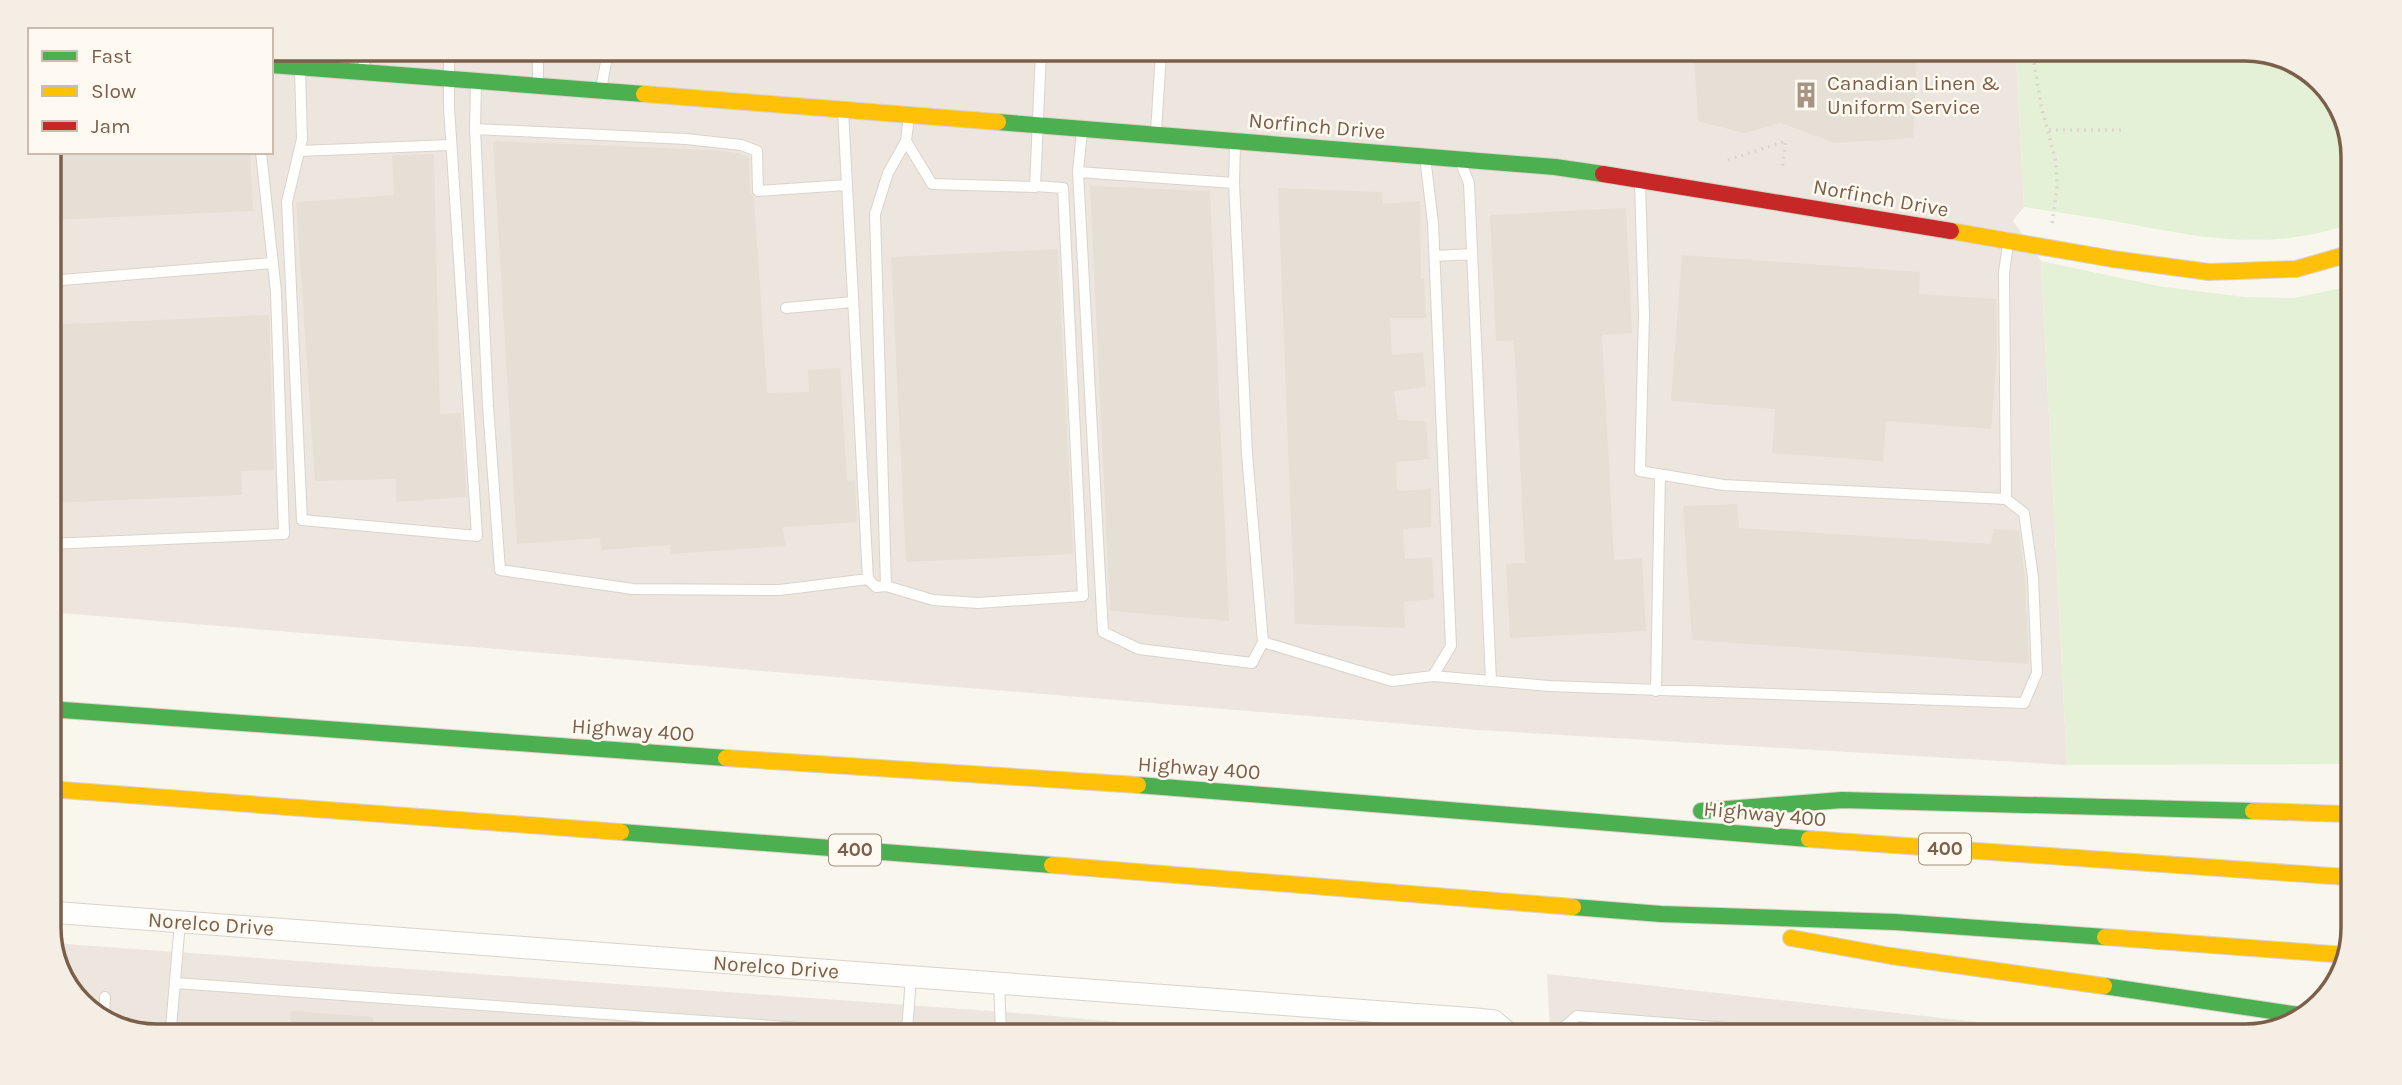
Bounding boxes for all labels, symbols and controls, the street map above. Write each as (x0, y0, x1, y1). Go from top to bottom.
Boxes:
legend (28, 28, 273, 154)
text: Fast (91, 44, 132, 68)
place label: Canadian Linen & Uniform Service (1827, 71, 2000, 119)
text: Slow (91, 79, 136, 103)
building icon: Canadian Linen & Uniform Service (1791, 80, 1821, 110)
street label: Norfinch Drive (1248, 108, 1386, 144)
text: Jam (91, 114, 131, 138)
street label: Norfinch Drive (1811, 174, 1951, 222)
street label: Highway 400 (571, 714, 695, 746)
street label: Highway 400 (1137, 752, 1261, 784)
street label: Highway 400 (1703, 797, 1827, 831)
road number: 400 (829, 834, 881, 866)
road number: 400 (1919, 834, 1971, 864)
street label: Norelco Drive (147, 908, 275, 940)
street label: Norelco Drive (712, 951, 840, 983)

